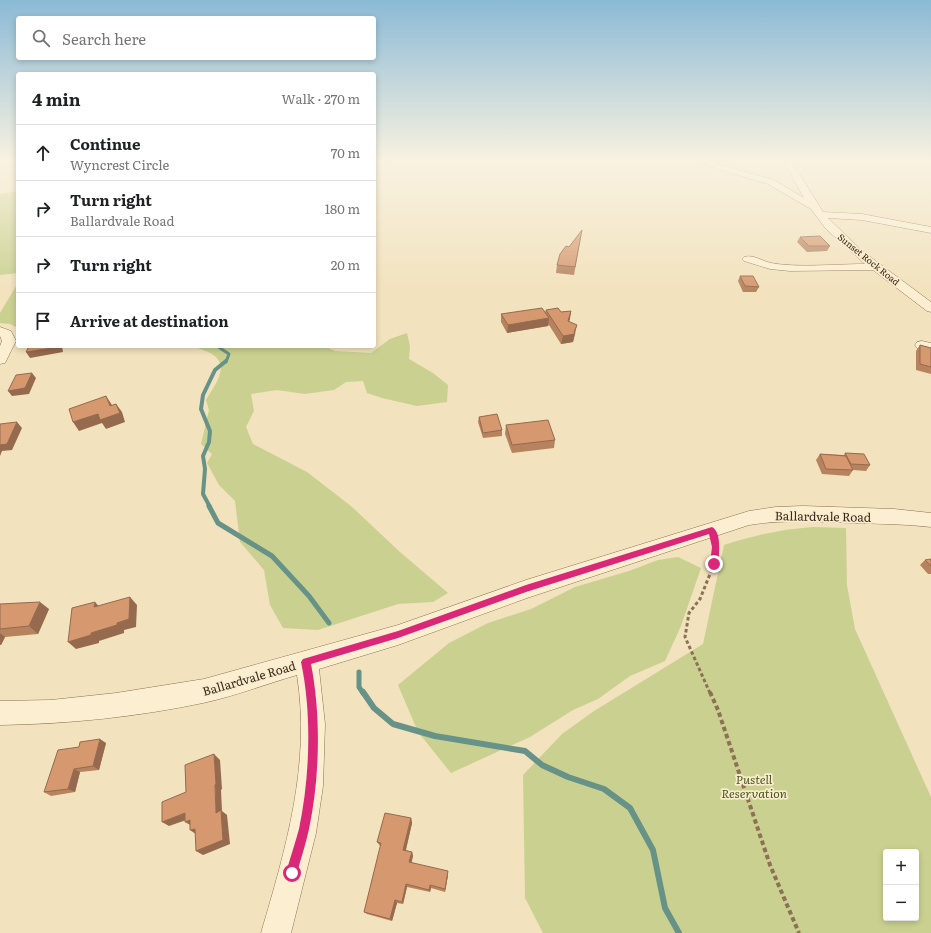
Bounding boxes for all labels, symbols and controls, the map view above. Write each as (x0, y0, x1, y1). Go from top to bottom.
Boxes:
search box (16, 16, 376, 60)
icon: search (30, 27, 52, 49)
text: Search here (62, 27, 146, 50)
text: 4 min (32, 86, 81, 111)
text: Walk · 270 m (281, 89, 360, 108)
text: Continue (70, 132, 140, 155)
icon: ahead (32, 142, 54, 164)
text: 70 m (331, 143, 360, 162)
text: Wyncrest Circle (70, 155, 169, 174)
text: Turn right (70, 188, 152, 211)
icon: right (32, 198, 54, 220)
text: 180 m (325, 199, 360, 218)
text: Ballardvale Road (70, 211, 174, 230)
street label: Sunset Rock Road (835, 230, 903, 289)
text: Turn right (70, 253, 152, 276)
icon: right (32, 254, 54, 276)
text: 20 m (331, 255, 360, 274)
text: Arrive at destination (70, 309, 229, 332)
icon: arrive (32, 310, 54, 332)
street label: Ballardvale Road (775, 506, 872, 526)
route end (705, 555, 723, 573)
street label: Ballardvale Road (200, 656, 298, 700)
park label: Pustell Reservation (721, 770, 787, 802)
map controls (883, 849, 919, 921)
button: + (883, 849, 919, 885)
route start (283, 864, 301, 882)
button: − (883, 885, 919, 921)

